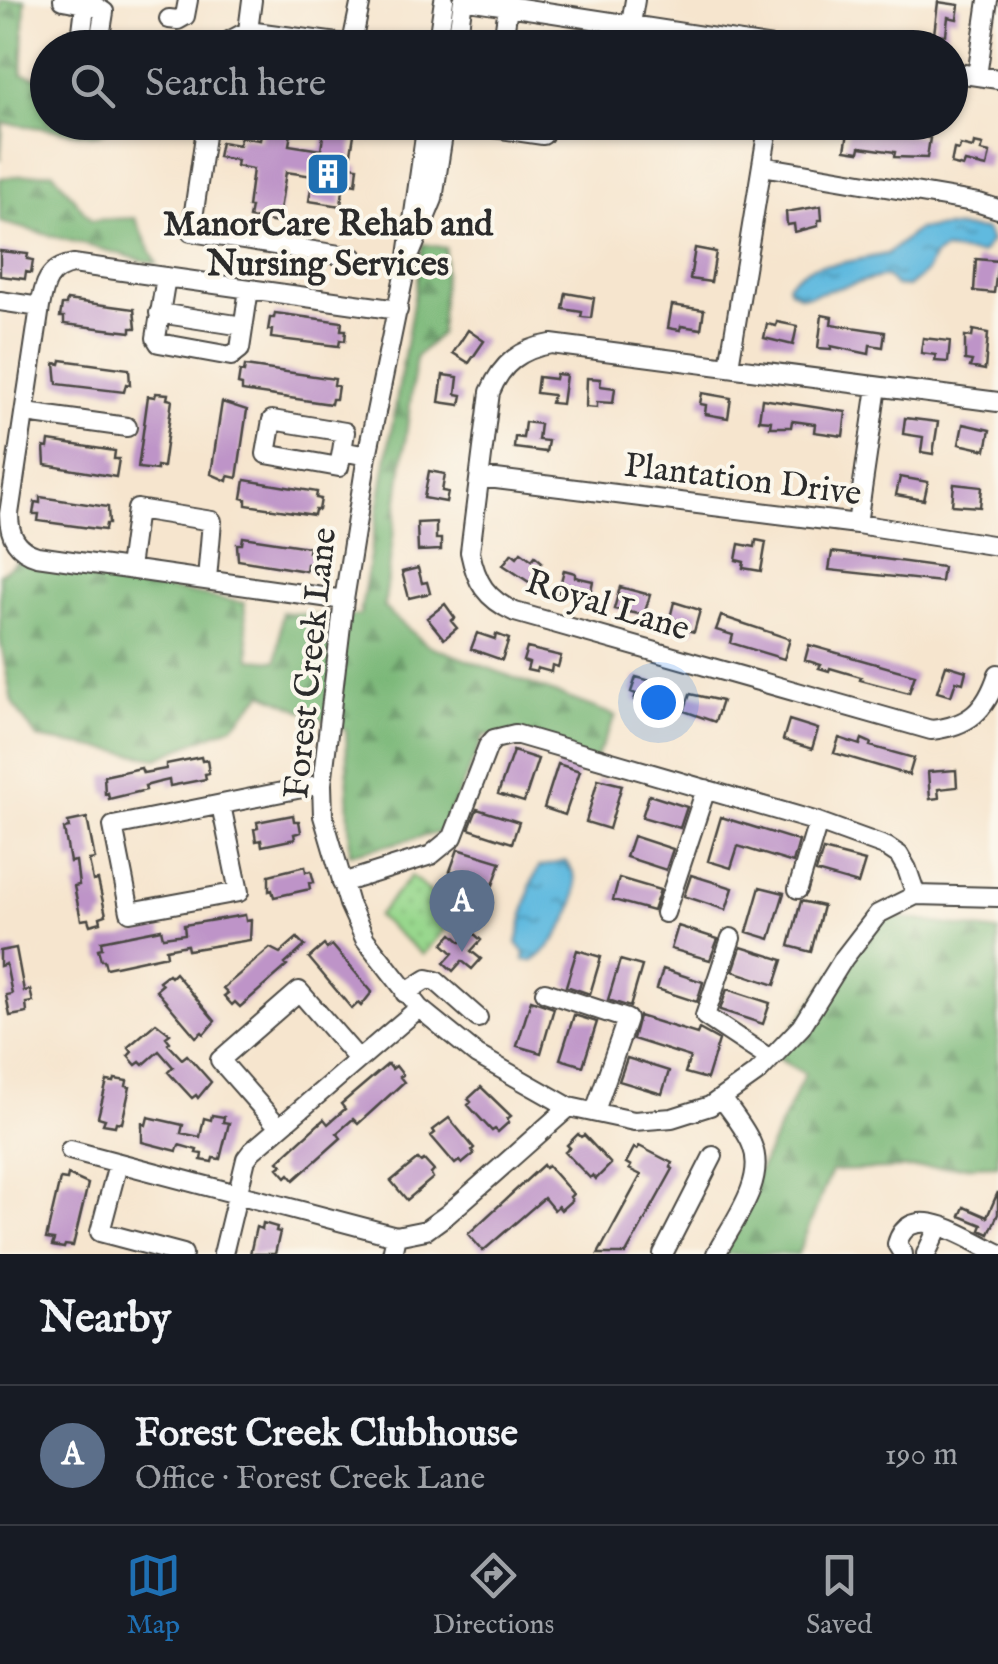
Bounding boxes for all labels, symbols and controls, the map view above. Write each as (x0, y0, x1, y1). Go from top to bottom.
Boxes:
search box (30, 30, 968, 140)
icon: search (65, 58, 120, 113)
text: Search here (145, 61, 326, 109)
building icon: ManorCare Rehab and Nursing Services (305, 151, 351, 197)
place label: ManorCare Rehab and Nursing Services (163, 203, 494, 288)
street label: Plantation Drive (622, 444, 864, 517)
street label: Forest Creek Lane (275, 525, 348, 801)
street label: Royal Lane (520, 560, 695, 653)
your location (633, 677, 684, 728)
pin: A (430, 870, 494, 952)
text: Nearby (40, 1293, 171, 1346)
text: Forest Creek Clubhouse (135, 1411, 518, 1459)
text: A (62, 1435, 83, 1476)
text: 190 m (885, 1435, 958, 1476)
text: Office · Forest Creek Lane (135, 1459, 485, 1500)
tab: Map (126, 1548, 181, 1643)
tab: Directions (432, 1548, 554, 1643)
tab: Saved (806, 1548, 872, 1643)

